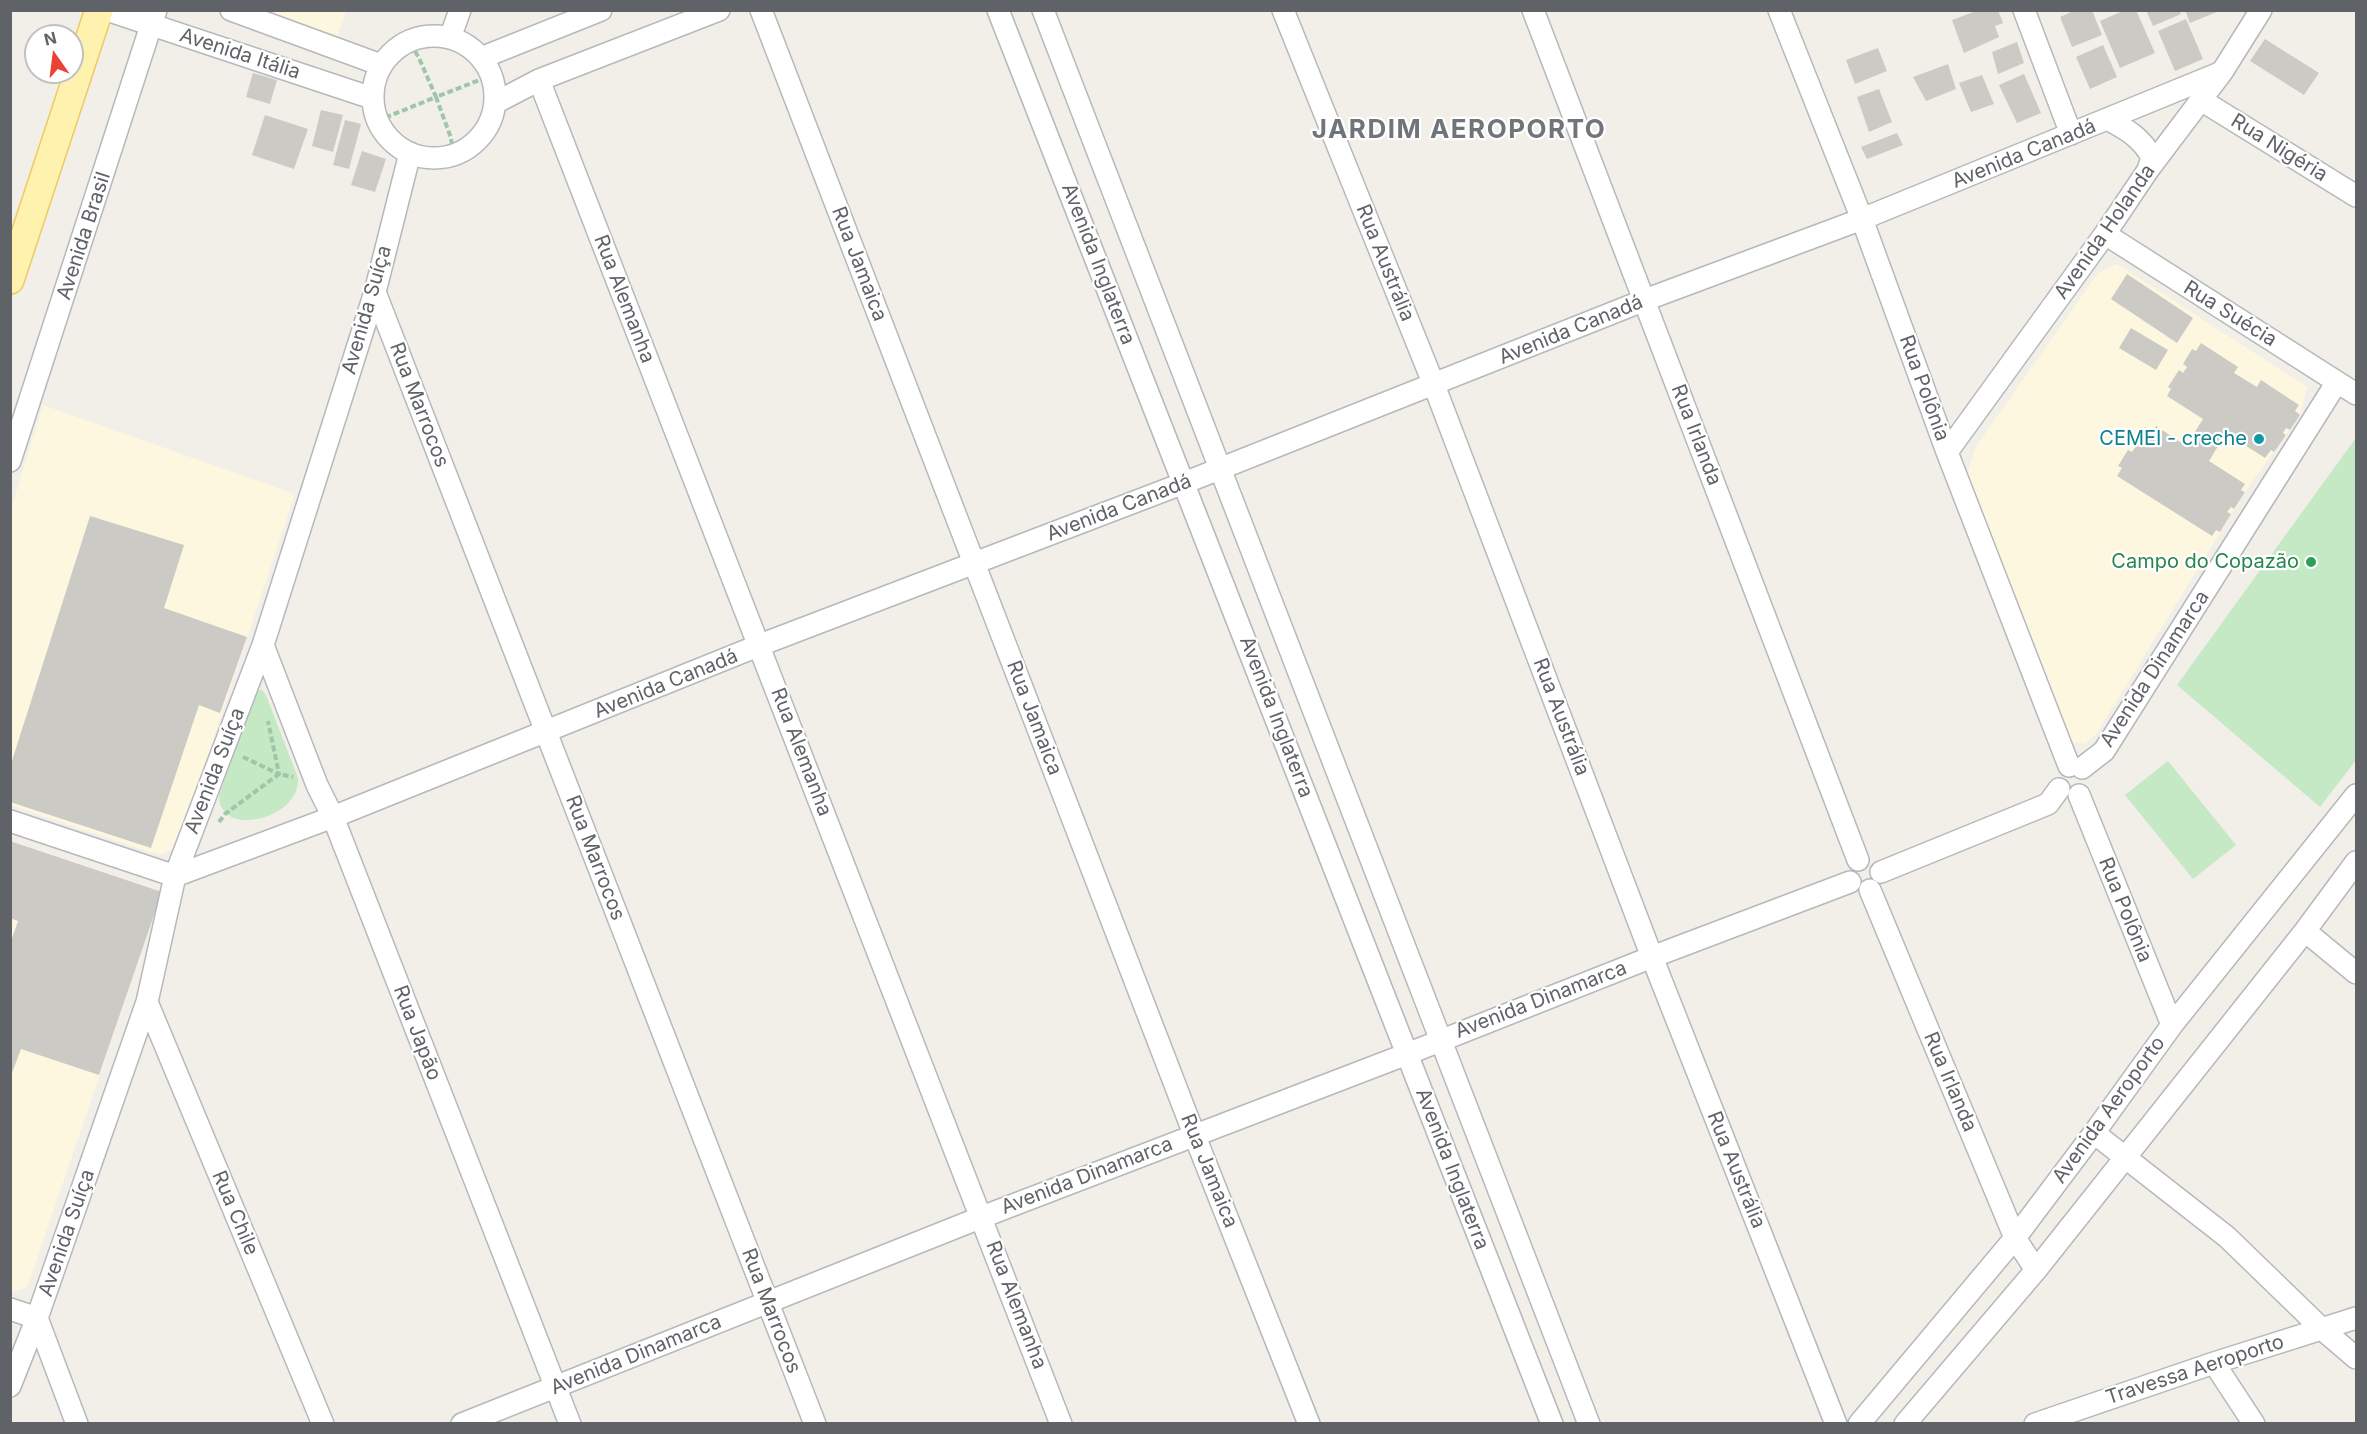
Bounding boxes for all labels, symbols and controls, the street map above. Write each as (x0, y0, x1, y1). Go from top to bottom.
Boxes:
street label: Avenida Itália (177, 23, 303, 85)
north arrow (24, 24, 84, 84)
text: N (42, 27, 58, 50)
street label: Rua Nigéria (2226, 109, 2332, 187)
district label: JARDIM AEROPORTO (1312, 114, 1606, 146)
street label: Avenida Canadá (1949, 114, 2099, 194)
street label: Avenida Holanda (2050, 160, 2160, 304)
street label: Avenida Brasil (52, 169, 116, 303)
street label: Avenida Inglaterra (1056, 180, 1140, 348)
street label: Rua Austrália (1351, 201, 1419, 325)
street label: Rua Jamaica (826, 203, 892, 325)
street label: Rua Alemanha (589, 231, 659, 367)
street label: Avenida Suíça (337, 243, 397, 377)
street label: Rua Suécia (2179, 276, 2281, 352)
street label: Avenida Canadá (1496, 290, 1646, 370)
street label: Rua Polônia (1894, 332, 1954, 444)
street label: Rua Marrocos (384, 339, 454, 471)
street label: Rua Irlanda (1666, 381, 1726, 489)
place label: CEMEI - creche (2099, 427, 2247, 451)
marker: CEMEI - creche (2252, 432, 2266, 446)
street label: Avenida Canadá (1043, 469, 1195, 547)
place label: Campo do Copazão (2111, 550, 2299, 574)
marker: Campo do Copazão (2304, 555, 2318, 569)
street label: Avenida Dinamarca (2095, 586, 2215, 752)
street label: Avenida Inglaterra (1234, 633, 1318, 801)
street label: Avenida Canadá (591, 644, 741, 724)
street label: Rua Austrália (1528, 655, 1594, 779)
street label: Rua Jamaica (1001, 657, 1067, 779)
street label: Rua Alemanha (766, 684, 836, 820)
street label: Avenida Suíça (180, 705, 250, 837)
street label: Rua Marrocos (560, 792, 630, 924)
street label: Rua Polônia (2093, 854, 2157, 966)
street label: Avenida Dinamarca (1452, 956, 1630, 1044)
street label: Rua Japão (388, 982, 446, 1084)
street label: Rua Irlanda (1918, 1028, 1982, 1136)
street label: Avenida Aeroporto (2048, 1032, 2170, 1188)
street label: Avenida Inglaterra (1410, 1085, 1494, 1253)
street label: Rua Austrália (1702, 1108, 1770, 1232)
street label: Rua Jamaica (1175, 1111, 1243, 1231)
street label: Avenida Dinamarca (998, 1132, 1176, 1220)
street label: Avenida Suíça (34, 1166, 100, 1300)
street label: Rua Chile (207, 1167, 263, 1259)
street label: Rua Alemanha (981, 1237, 1051, 1373)
street label: Rua Marrocos (736, 1245, 806, 1377)
street label: Avenida Dinamarca (547, 1310, 725, 1400)
street label: Travessa Aeroporto (2103, 1330, 2287, 1410)

